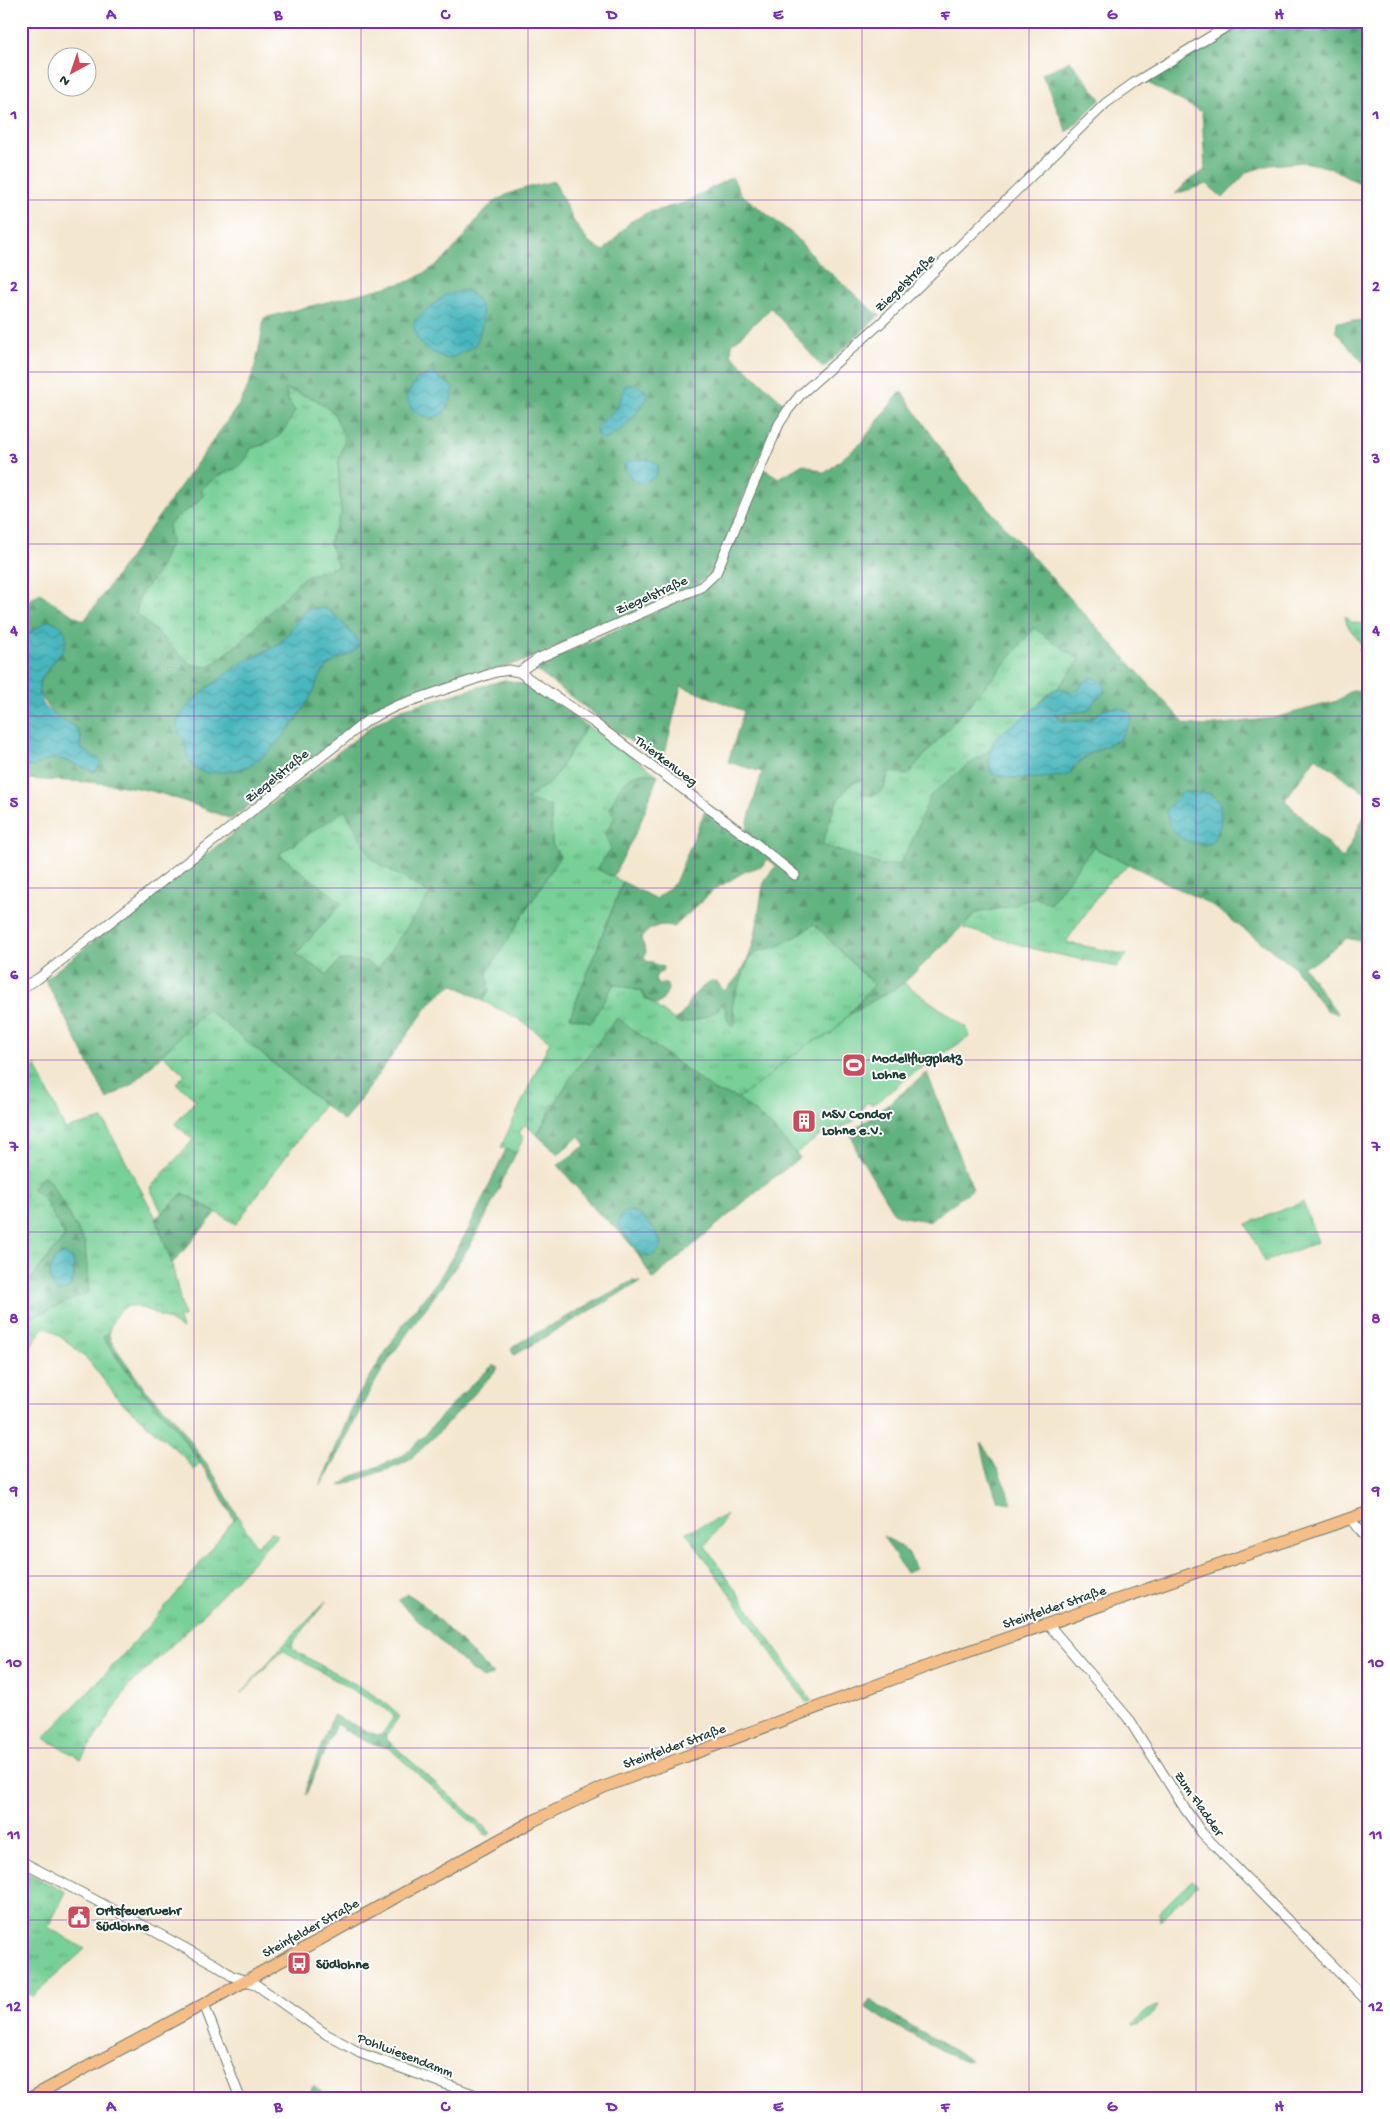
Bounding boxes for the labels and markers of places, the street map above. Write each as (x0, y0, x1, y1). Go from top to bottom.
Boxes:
place label: Modellflugplatz Lohne (872, 1051, 963, 1084)
sports icon: Modellflugplatz Lohne (841, 1052, 867, 1078)
place label: MSV Condor Lohne e.V. (822, 1107, 893, 1140)
building icon: MSV Condor Lohne e.V. (791, 1108, 817, 1134)
place label: Ortsfeuerwehr Südlohne (96, 1903, 183, 1936)
public building icon: Ortsfeuerwehr Südlohne (66, 1904, 92, 1930)
bus stop icon: Südlohne (286, 1950, 312, 1976)
place label: Südlohne (316, 1957, 370, 1974)

